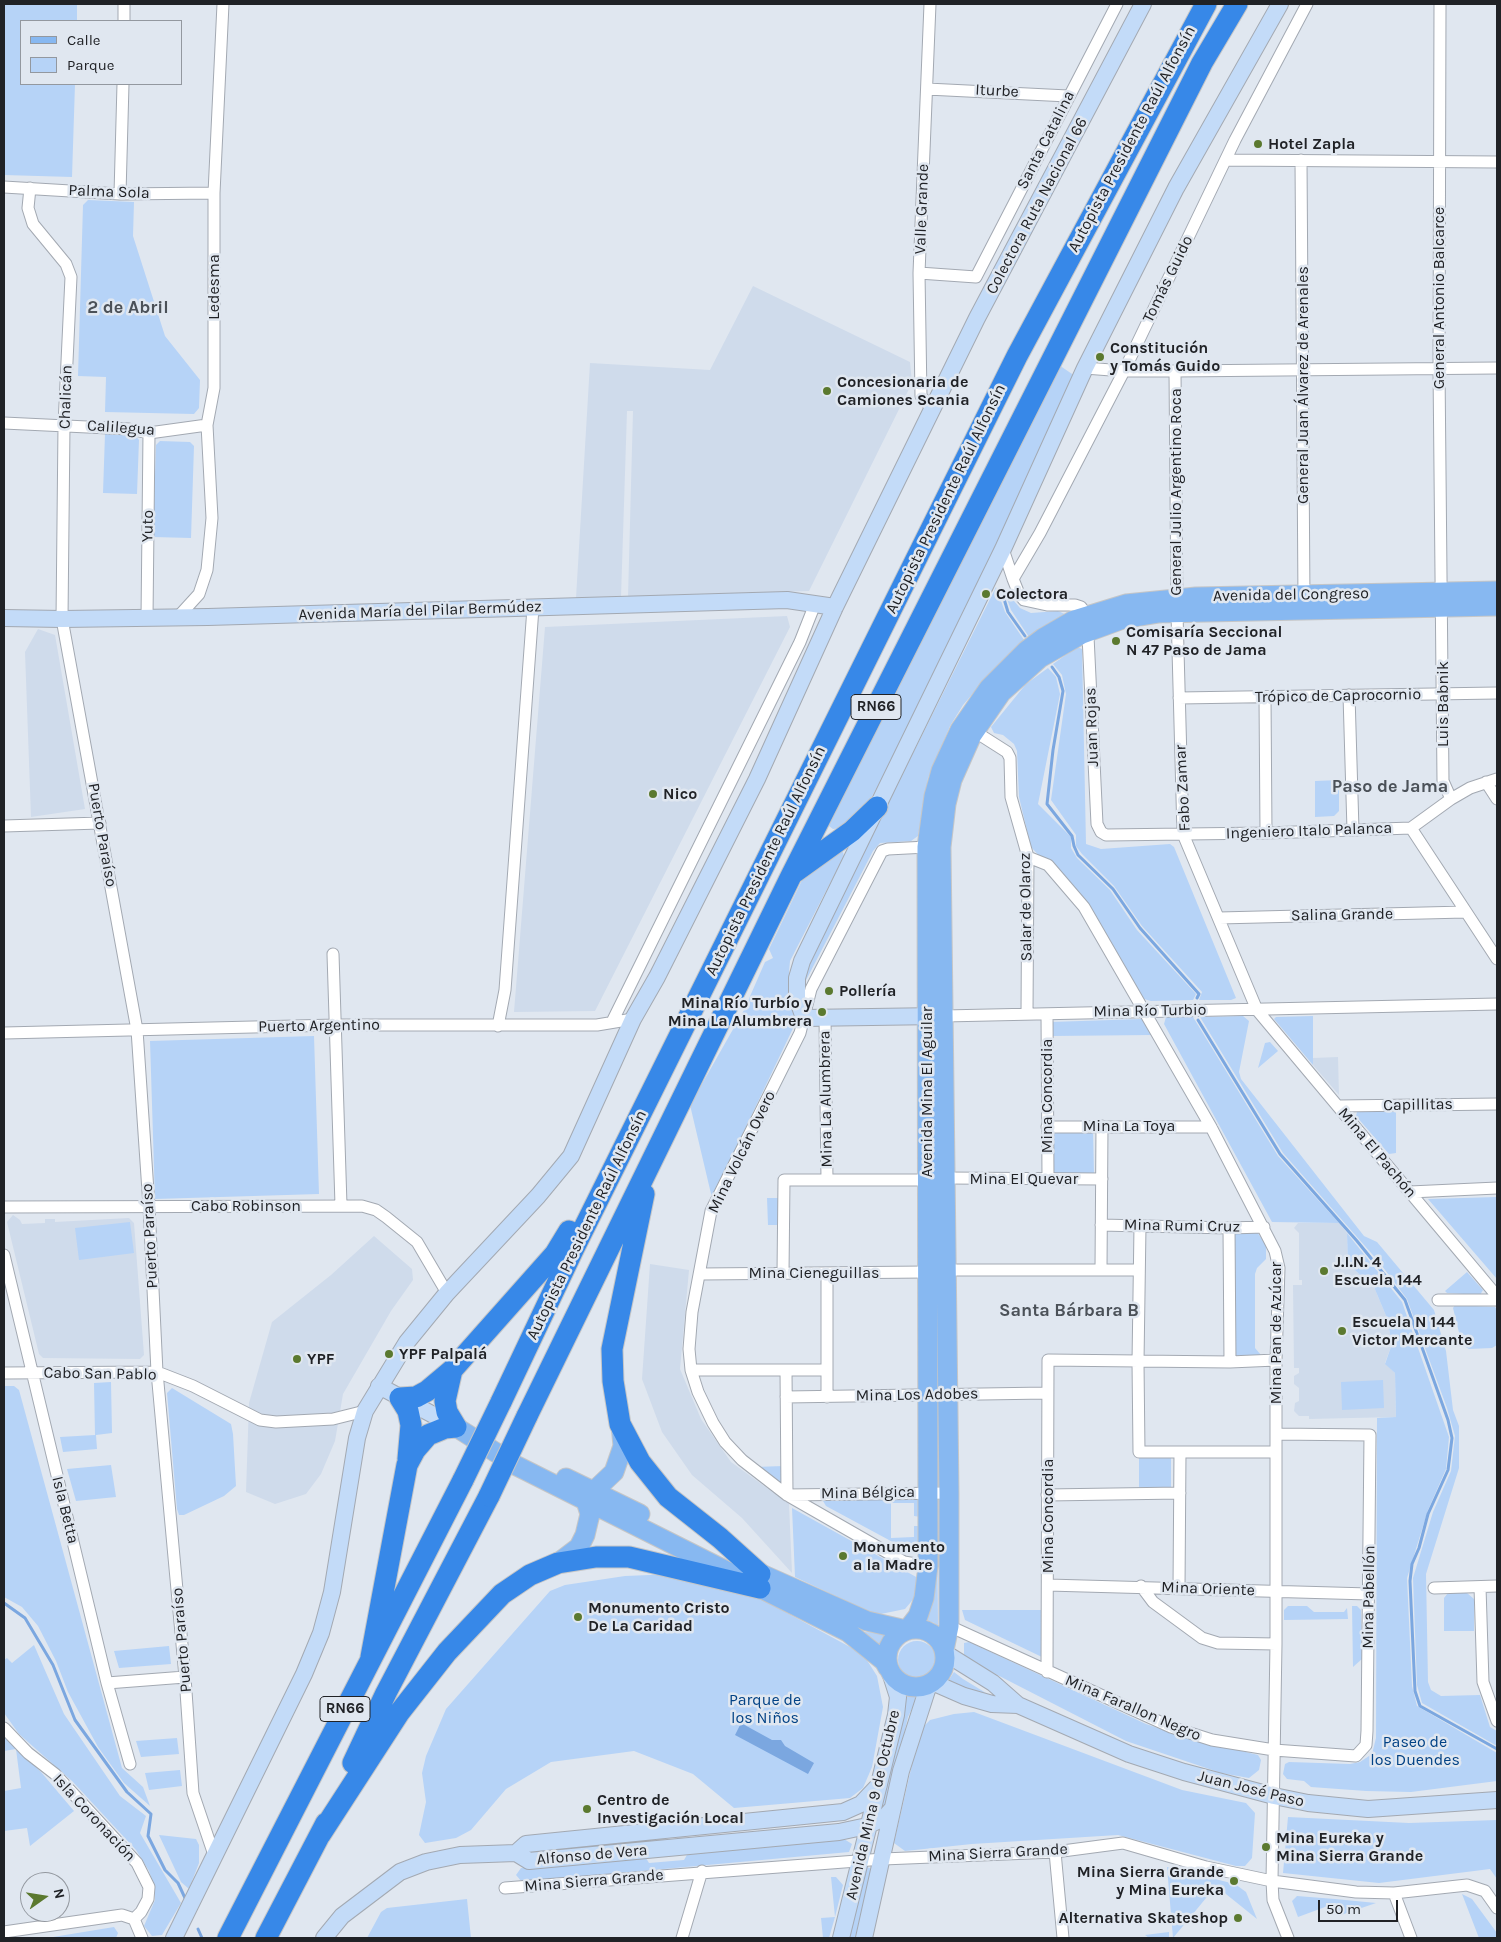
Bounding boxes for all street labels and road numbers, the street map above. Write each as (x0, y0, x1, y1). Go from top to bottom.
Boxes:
street label: Autopista Presidente Raúl Alfonsín (1064, 23, 1200, 255)
street label: Iturbe (975, 80, 1019, 102)
street label: Santa Catalina (1013, 88, 1079, 192)
street label: Colectora Ruta Nacional 66 (982, 114, 1092, 298)
street label: Valle Grande (911, 163, 933, 255)
street label: Palma Sola (68, 181, 150, 203)
street label: General Antonio Balcarce (1429, 207, 1449, 389)
street label: Tomás Guido (1139, 232, 1197, 326)
street label: Ledesma (204, 254, 224, 320)
street label: General Juan Álvarez de Arenales (1293, 266, 1313, 504)
street label: Chalicán (55, 365, 77, 429)
street label: Autopista Presidente Raúl Alfonsín (882, 381, 1010, 617)
street label: General Julio Argentino Roca (1166, 388, 1186, 596)
street label: Calilegua (86, 416, 156, 440)
street label: Yuto (138, 510, 158, 542)
street label: Avenida del Congreso (1213, 584, 1369, 606)
street label: Avenida María del Pilar Bermúdez (298, 597, 542, 625)
street label: Luis Babnik (1433, 661, 1453, 747)
street label: Trópico de Caprocornio (1255, 685, 1421, 707)
street label: Juan Rojas (1081, 687, 1103, 767)
road number: RN66 (851, 694, 901, 720)
street label: Autopista Presidente Raúl Alfonsín (702, 743, 830, 979)
street label: Fabo Zamar (1171, 744, 1195, 832)
street label: Puerto Paraíso (83, 781, 121, 889)
street label: Ingeniero Italo Palanca (1226, 819, 1392, 843)
street label: Salar de Olaroz (1015, 853, 1037, 961)
street label: Salina Grande (1291, 905, 1393, 925)
street label: Mina Río Turbio (1093, 1000, 1207, 1022)
street label: Avenida Mina El Aguilar (917, 1006, 937, 1178)
street label: Puerto Argentino (258, 1015, 380, 1037)
street label: Mina La Alumbrera (815, 1030, 837, 1168)
street label: Mina Concordia (1037, 1039, 1057, 1153)
street label: Mina Volcán Overo (704, 1088, 780, 1216)
street label: Capillitas (1383, 1095, 1453, 1115)
street label: Mina El Pachón (1334, 1104, 1420, 1202)
street label: Autopista Presidente Raúl Alfonsín (523, 1107, 651, 1343)
street label: Mina La Toya (1083, 1116, 1175, 1136)
street label: Mina El Quevar (970, 1169, 1078, 1189)
street label: Puerto Paraíso (138, 1183, 162, 1289)
street label: Cabo Robinson (191, 1196, 301, 1216)
street label: Mina Rumi Cruz (1124, 1215, 1240, 1237)
street label: Mina Pan de Azúcar (1266, 1262, 1286, 1404)
street label: Mina Cieneguillas (749, 1263, 879, 1283)
street label: Cabo San Pablo (43, 1363, 157, 1385)
street label: Mina Los Adobes (856, 1384, 978, 1406)
street label: Mina Concordia (1038, 1459, 1058, 1573)
street label: Isla Betta (47, 1474, 83, 1546)
street label: Mina Bélgica (821, 1483, 915, 1503)
street label: Mina Pabellón (1359, 1545, 1379, 1649)
street label: Mina Oriente (1161, 1578, 1255, 1600)
street label: Puerto Paraíso (168, 1587, 196, 1693)
street label: Mina Farallon Negro (1062, 1671, 1204, 1745)
road number: RN66 (320, 1696, 370, 1722)
street label: Avenida Mina 9 de Octubre (842, 1708, 904, 1902)
street label: Juan José Paso (1196, 1767, 1306, 1811)
street label: Isla Coronación (48, 1770, 140, 1866)
street label: Mina Sierra Grande (928, 1840, 1068, 1866)
street label: Alfonso de Vera (536, 1841, 648, 1869)
street label: Mina Sierra Grande (524, 1865, 664, 1897)

